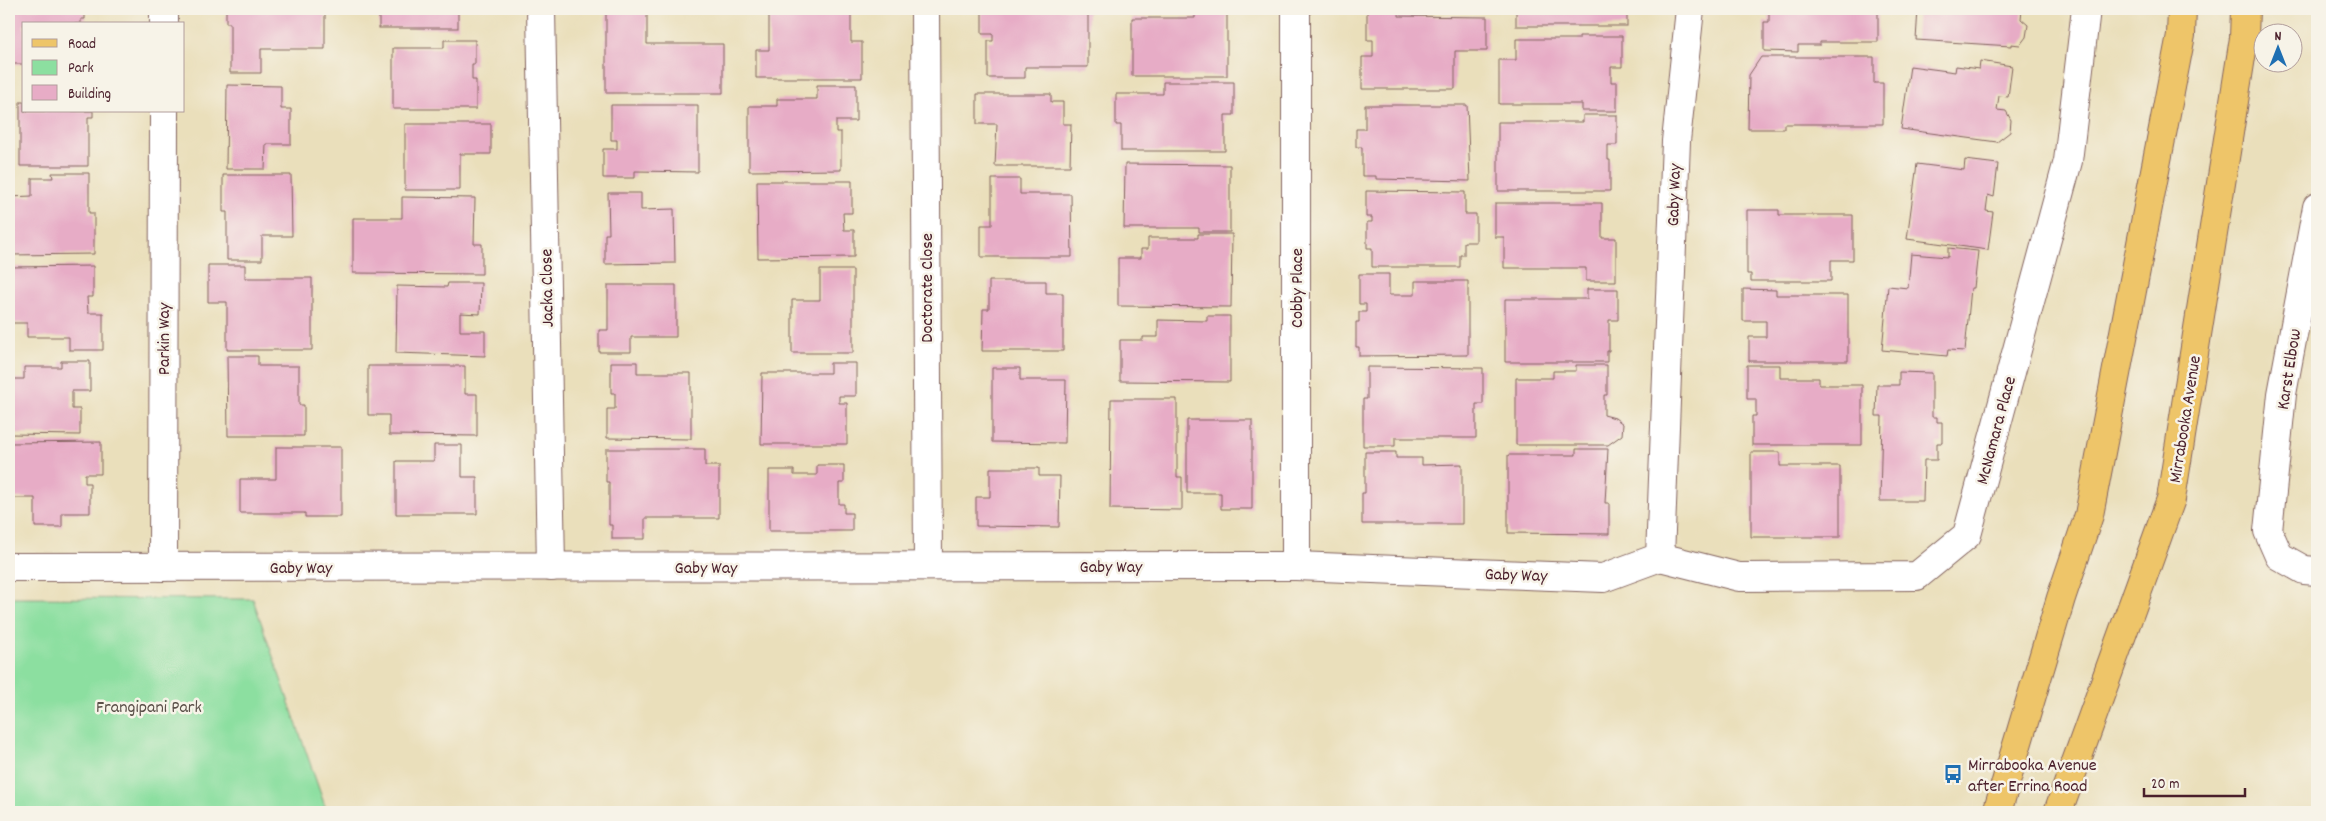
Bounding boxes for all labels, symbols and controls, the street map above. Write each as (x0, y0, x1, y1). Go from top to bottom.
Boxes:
legend (22, 22, 185, 112)
north arrow (2254, 22, 2304, 72)
text: N (2275, 27, 2282, 47)
text: Road (68, 34, 96, 56)
text: Park (68, 58, 94, 80)
text: Building (68, 84, 111, 106)
street label: Gaby Way (1662, 163, 1689, 227)
street label: Doctorate Close (916, 233, 941, 343)
street label: Jacka Close (535, 248, 562, 328)
street label: Cobby Place (1286, 248, 1311, 328)
street label: Parkin Way (153, 302, 178, 375)
street label: Karst Elbow (2272, 327, 2309, 412)
street label: Mirrabooka Avenue (2164, 354, 2209, 485)
street label: McNamara Place (1971, 374, 2024, 488)
street label: Gaby Way (1080, 556, 1143, 581)
street label: Gaby Way (270, 557, 333, 582)
street label: Gaby Way (675, 557, 738, 582)
street label: Gaby Way (1484, 563, 1548, 590)
park label: Frangipani Park (96, 696, 202, 721)
place label: Mirrabooka Avenue after Errina Road (1968, 754, 2097, 800)
bus stop icon: Mirrabooka Avenue after Errina Road (1942, 763, 1964, 785)
scale bar (2144, 766, 2245, 798)
text: 20 m (2151, 774, 2179, 796)

